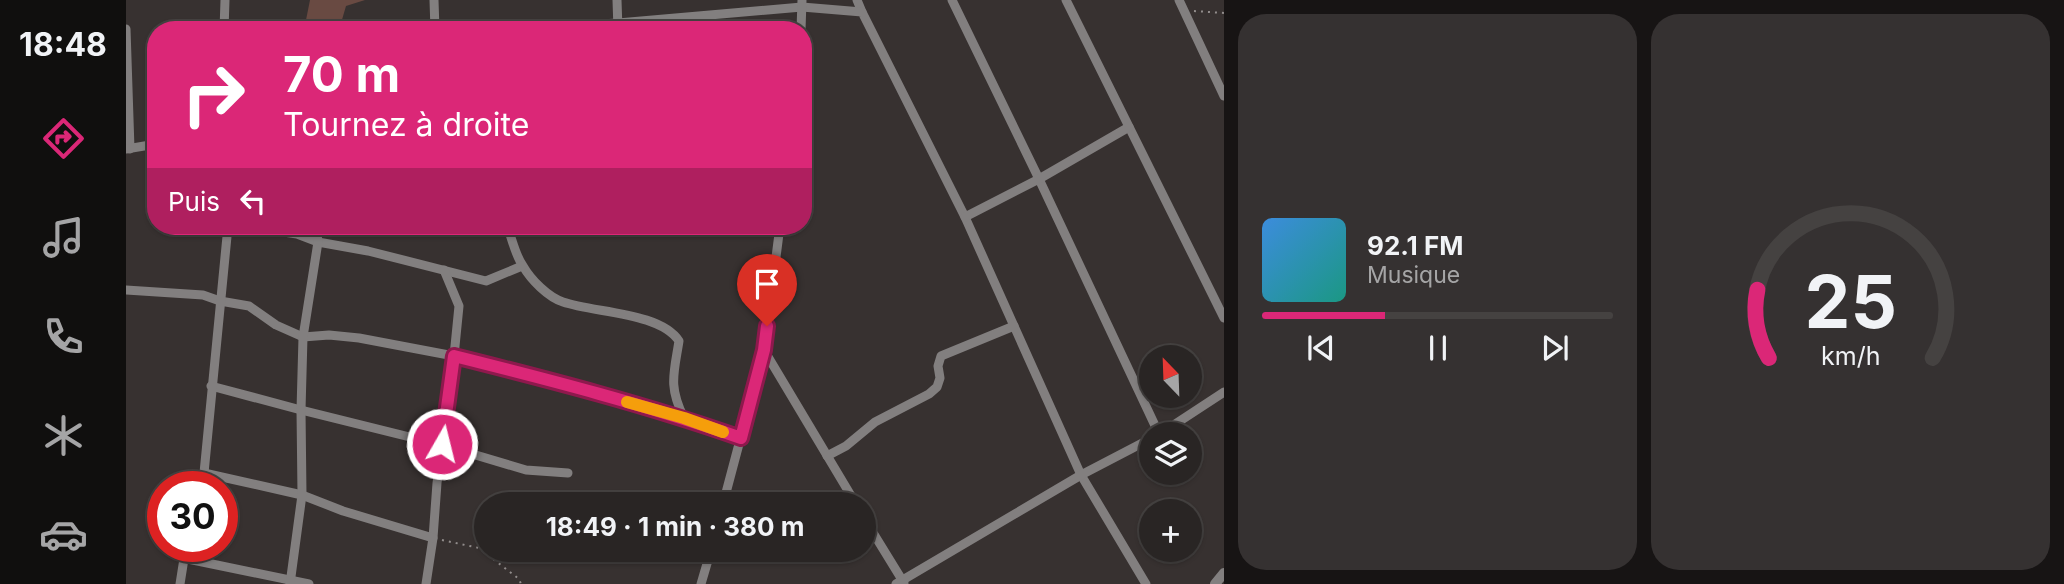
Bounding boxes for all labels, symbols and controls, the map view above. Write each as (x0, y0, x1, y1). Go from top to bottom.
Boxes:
text: 18:48 (19, 25, 107, 64)
text: 70 m (283, 45, 400, 104)
icon: right (168, 49, 259, 140)
text: Tournez à droite (283, 105, 529, 144)
icon: directions (39, 114, 88, 163)
icon: left (234, 182, 272, 220)
text: Puis (168, 186, 220, 217)
icon: music (39, 213, 88, 262)
text: 92.1 FM (1367, 230, 1463, 261)
pin (737, 254, 797, 326)
text: 25 (1804, 257, 1897, 346)
text: Musique (1367, 261, 1460, 289)
icon: arrive (748, 265, 786, 303)
icon: phone (39, 312, 88, 361)
icon: previous (1302, 329, 1340, 367)
icon: pause (1419, 329, 1457, 367)
icon: next (1536, 329, 1574, 367)
text: km/h (1821, 341, 1880, 371)
north arrow (1139, 345, 1202, 408)
map controls (1139, 345, 1202, 562)
position arrow (405, 407, 479, 481)
icon: climate (39, 411, 88, 460)
button: layers (1139, 422, 1202, 485)
speed limit sign: 30 (147, 471, 238, 562)
button: + (1139, 499, 1202, 562)
icon: car (39, 510, 88, 559)
text: 18:49 · 1 min · 380 m (546, 511, 804, 542)

